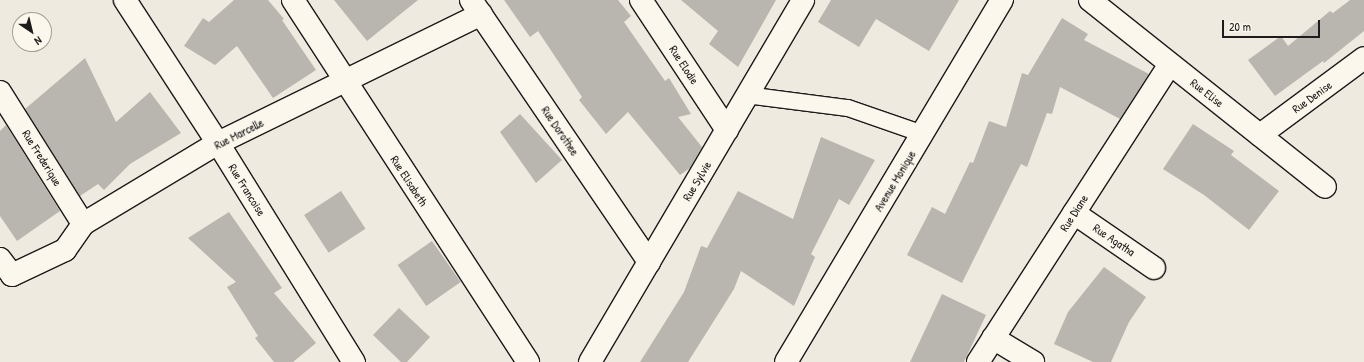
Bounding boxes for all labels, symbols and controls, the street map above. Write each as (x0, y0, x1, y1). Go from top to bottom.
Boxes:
north arrow (12, 12, 52, 52)
scale bar (1224, 12, 1322, 38)
text: 20 m (1229, 18, 1251, 35)
text: N (32, 34, 45, 48)
street label: Rue Elodie (666, 43, 702, 87)
street label: Rue Elise (1187, 76, 1227, 110)
street label: Rue Denise (1289, 78, 1335, 116)
street label: Rue Dorothee (538, 104, 582, 158)
street label: Rue Marcelle (212, 115, 266, 153)
street label: Rue Frederique (19, 127, 65, 189)
street label: Avenue Monique (871, 148, 919, 214)
street label: Rue Elisabeth (387, 153, 431, 209)
street label: Rue Sylvie (680, 159, 714, 203)
street label: Rue Francoise (225, 161, 269, 219)
street label: Rue Diane (1057, 192, 1091, 234)
street label: Rue Agatha (1090, 221, 1138, 259)

